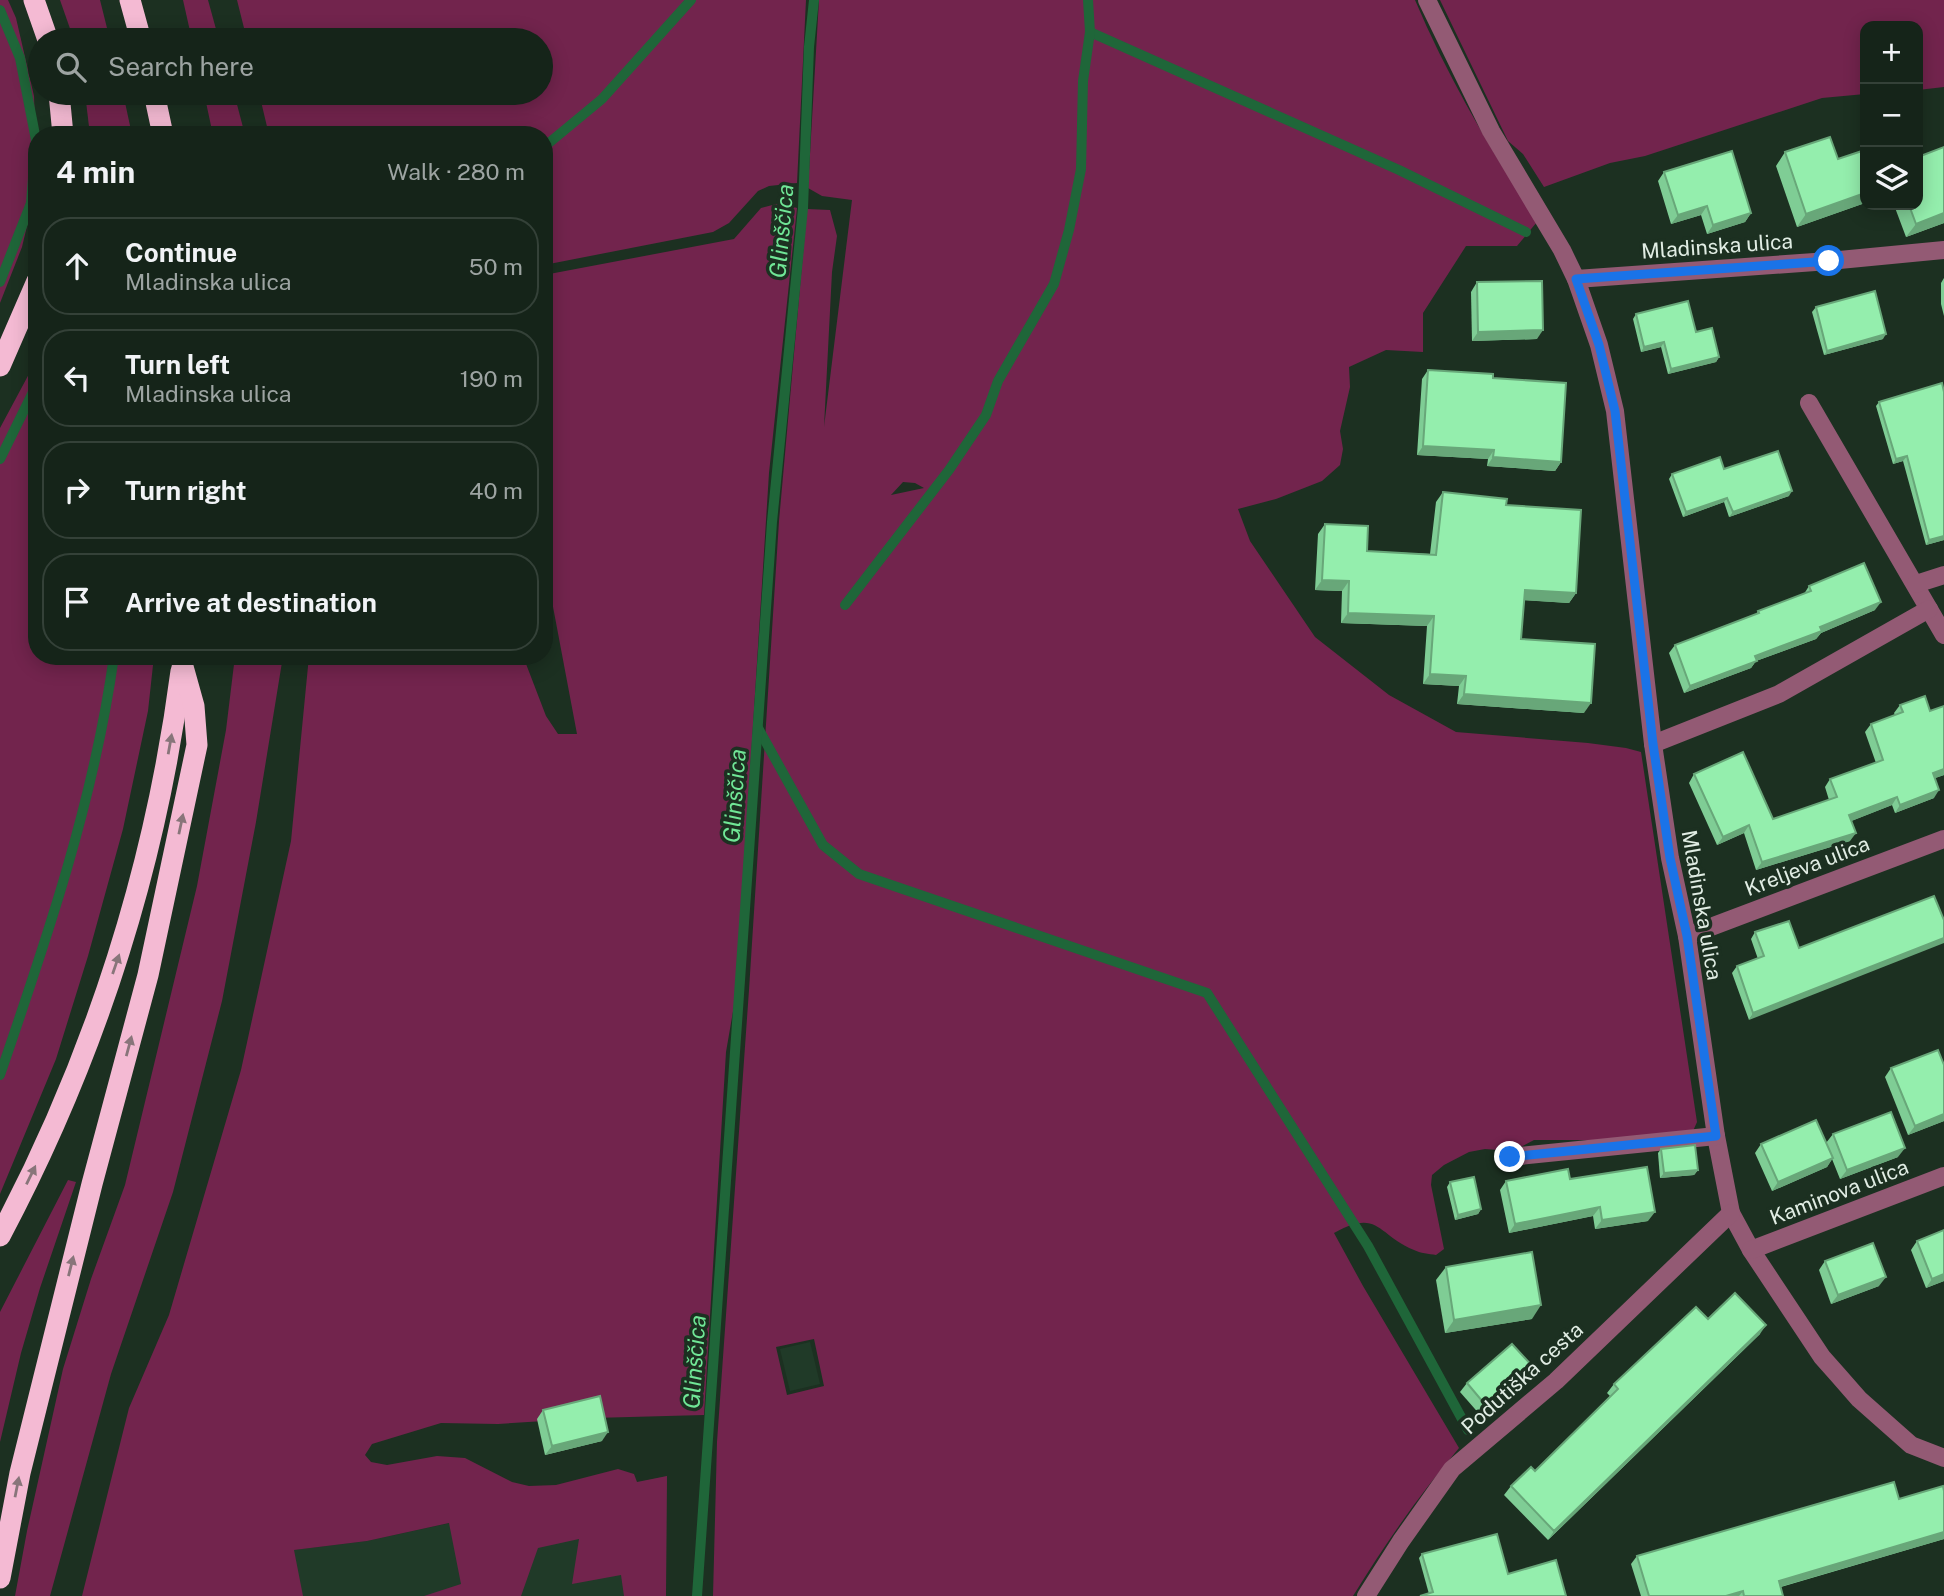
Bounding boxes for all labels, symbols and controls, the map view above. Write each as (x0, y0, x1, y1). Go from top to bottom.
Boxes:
map controls (1860, 21, 1923, 210)
button: + (1860, 21, 1923, 84)
search box (28, 28, 553, 105)
icon: search (52, 48, 90, 86)
text: Search here (108, 51, 254, 82)
button: − (1860, 84, 1923, 147)
button: layers (1860, 147, 1923, 210)
text: 4 min (56, 154, 135, 190)
text: Walk · 280 m (387, 158, 525, 185)
water label: Glinščica (763, 183, 799, 279)
street label: Mladinska ulica (1640, 228, 1794, 264)
text: Continue (125, 237, 237, 268)
route start (1813, 245, 1844, 276)
icon: ahead (58, 247, 96, 285)
text: 50 m (469, 253, 523, 280)
text: Mladinska ulica (125, 268, 291, 295)
text: Turn left (125, 349, 230, 380)
icon: left (58, 359, 96, 397)
text: 190 m (460, 365, 523, 392)
text: Mladinska ulica (125, 380, 291, 407)
icon: right (58, 471, 96, 509)
text: Turn right (125, 475, 247, 506)
text: 40 m (469, 477, 523, 504)
icon: arrive (58, 583, 96, 621)
text: Arrive at destination (125, 587, 377, 618)
one-way arrow (165, 733, 176, 755)
water label: Glinščica (717, 748, 751, 844)
one-way arrow (175, 813, 186, 835)
street label: Mladinska ulica (1676, 828, 1728, 982)
street label: Kreljeva ulica (1741, 831, 1873, 901)
one-way arrow (111, 954, 122, 975)
one-way arrow (125, 1035, 135, 1056)
route end (1494, 1141, 1525, 1172)
street label: Kaminova ulica (1766, 1154, 1912, 1230)
one-way arrow (26, 1165, 37, 1186)
one-way arrow (66, 1255, 77, 1277)
water label: Glinščica (677, 1314, 711, 1410)
street label: Podutiška cesta (1456, 1317, 1588, 1439)
one-way arrow (12, 1476, 23, 1498)

